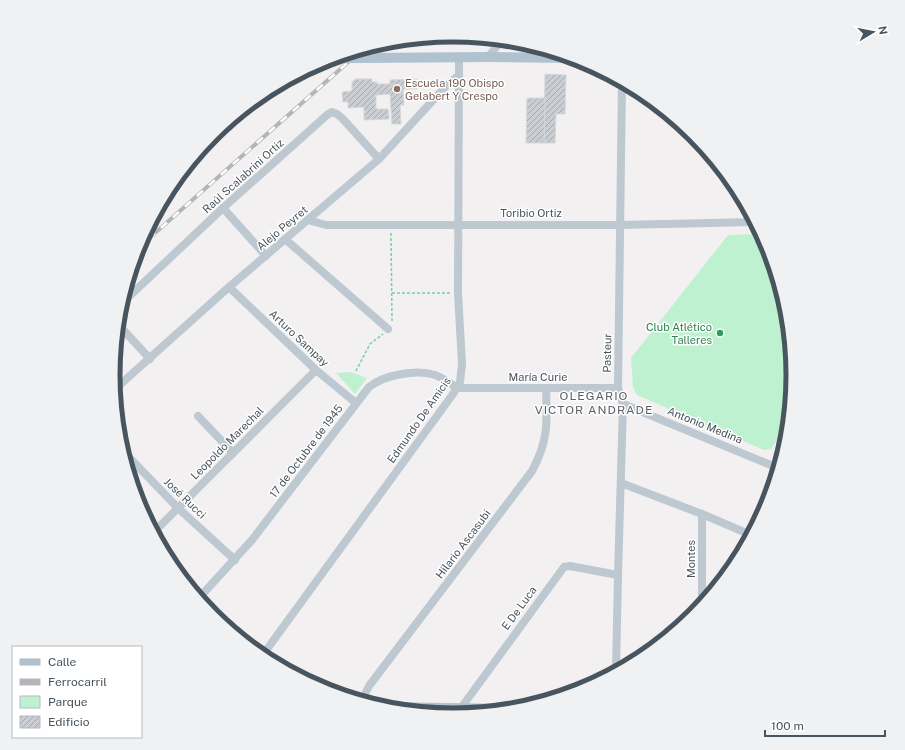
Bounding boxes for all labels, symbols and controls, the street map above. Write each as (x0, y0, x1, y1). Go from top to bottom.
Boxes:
north arrow (853, 12, 893, 52)
text: N (876, 25, 890, 36)
place label: Escuela 190 Obispo Gelabert Y Crespo (405, 77, 504, 102)
marker: Escuela 190 Obispo Gelabert Y Crespo (392, 84, 402, 94)
street label: Raúl Scalabrini Ortiz (200, 137, 286, 215)
street label: Alejo Peyret (254, 203, 310, 253)
street label: Toribio Ortiz (500, 207, 562, 219)
street label: Arturo Sampay (267, 307, 331, 369)
place label: Club Atlético Talleres (646, 321, 712, 346)
marker: Club Atlético Talleres (715, 328, 725, 338)
street label: Pasteur (601, 333, 613, 373)
street label: María Curie (509, 371, 567, 383)
street label: Edmundo De Amicis (385, 375, 453, 465)
district label: OLEGARIO VICTOR ANDRADE (535, 389, 653, 417)
street label: 17 de Octubre de 1945 (267, 402, 345, 500)
street label: Leopoldo Marechal (188, 404, 266, 482)
street label: Antonio Medina (666, 404, 744, 446)
street label: José Rucci (162, 475, 208, 521)
street label: Hilario Ascasubi (433, 507, 493, 581)
street label: Montes (685, 540, 697, 578)
street label: E De Luca (499, 584, 539, 632)
legend (12, 646, 142, 738)
text: Calle (48, 655, 77, 669)
text: Ferrocarril (48, 675, 107, 689)
text: Parque (48, 695, 88, 709)
scale bar (765, 712, 885, 738)
text: Edificio (48, 715, 90, 729)
text: 100 m (771, 719, 804, 733)

